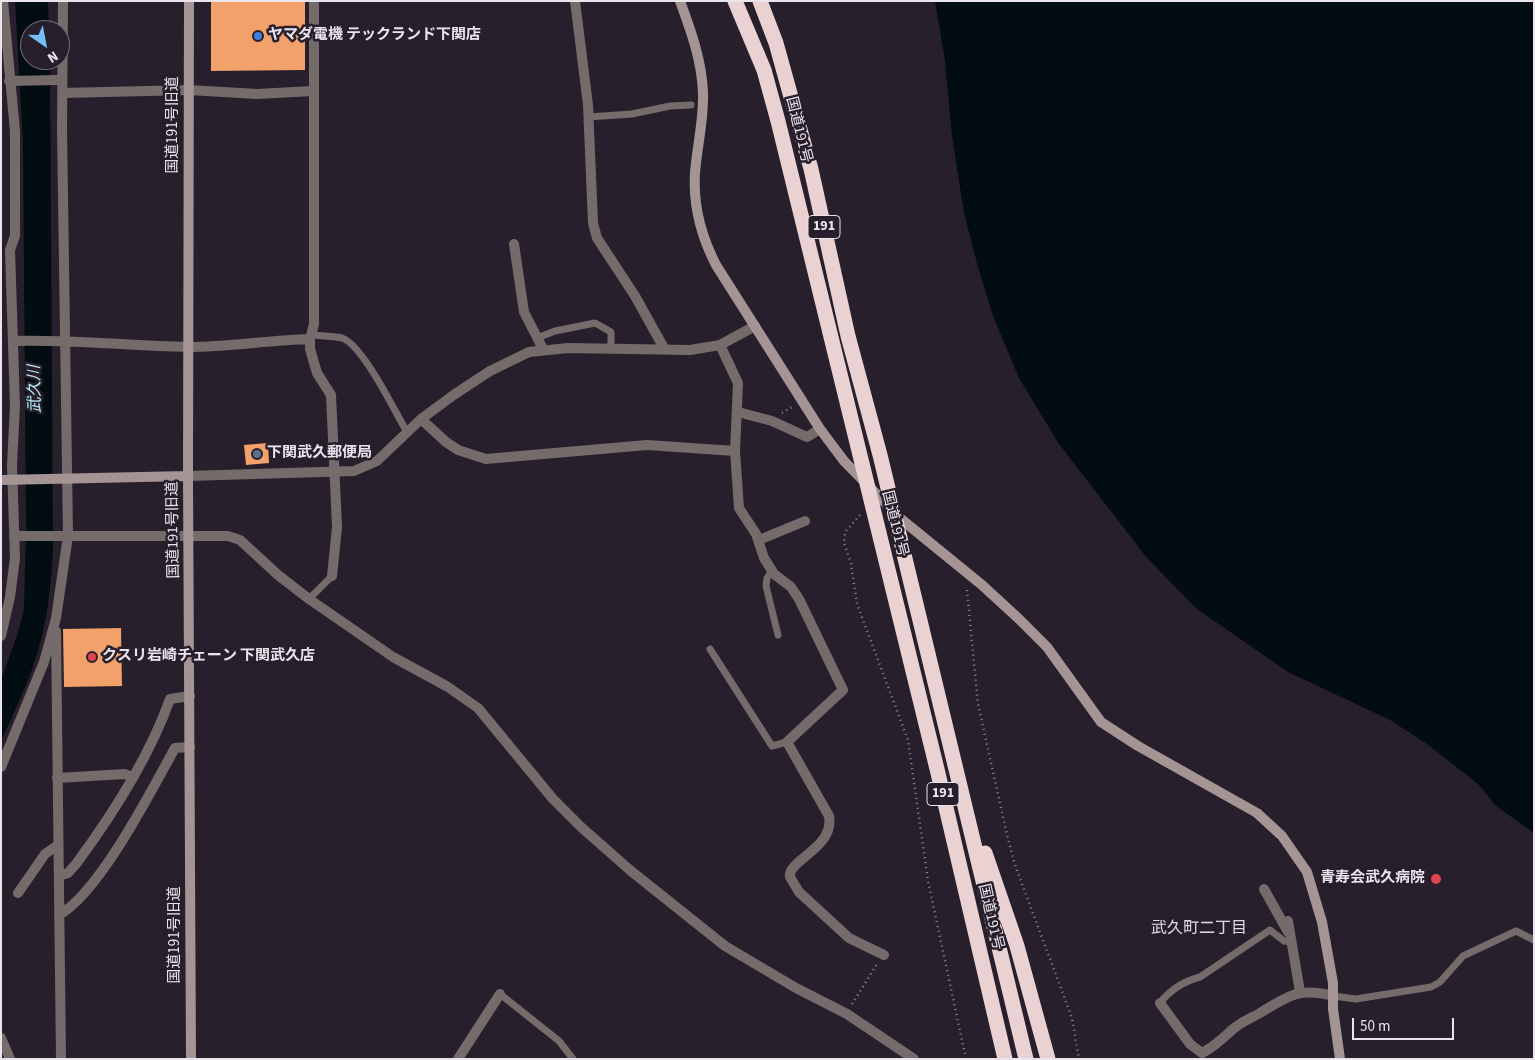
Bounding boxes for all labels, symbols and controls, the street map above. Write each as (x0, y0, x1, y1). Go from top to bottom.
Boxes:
north arrow (20, 20, 70, 70)
place label: ヤマダ電機 テックランド下関店 (268, 27, 481, 45)
marker: ヤマダ電機 テックランド下関店 (252, 30, 264, 42)
text: N (43, 46, 62, 68)
street label: 国道191号旧道 (165, 76, 183, 174)
street label: 国道191号 (781, 95, 815, 165)
road number: 191 (808, 216, 840, 238)
water label: 武久川 (26, 365, 46, 413)
place label: 下関武久郵便局 (267, 445, 372, 463)
marker: 下関武久郵便局 (251, 448, 263, 460)
street label: 国道191号旧道 (164, 481, 184, 579)
street label: 国道191号 (877, 489, 911, 559)
place label: クスリ岩崎チェーン 下関武久店 (102, 648, 315, 666)
marker: クスリ岩崎チェーン 下関武久店 (86, 651, 98, 663)
road number: 191 (927, 782, 959, 806)
place label: 青寿会武久病院 (1320, 870, 1425, 888)
marker: 青寿会武久病院 (1429, 872, 1443, 886)
street label: 国道191号 (974, 882, 1006, 952)
street label: 国道191号旧道 (167, 886, 185, 984)
district label: 武久町二丁目 (1151, 919, 1247, 939)
scale bar (1355, 1008, 1458, 1040)
text: 50 m (1360, 1016, 1390, 1037)

